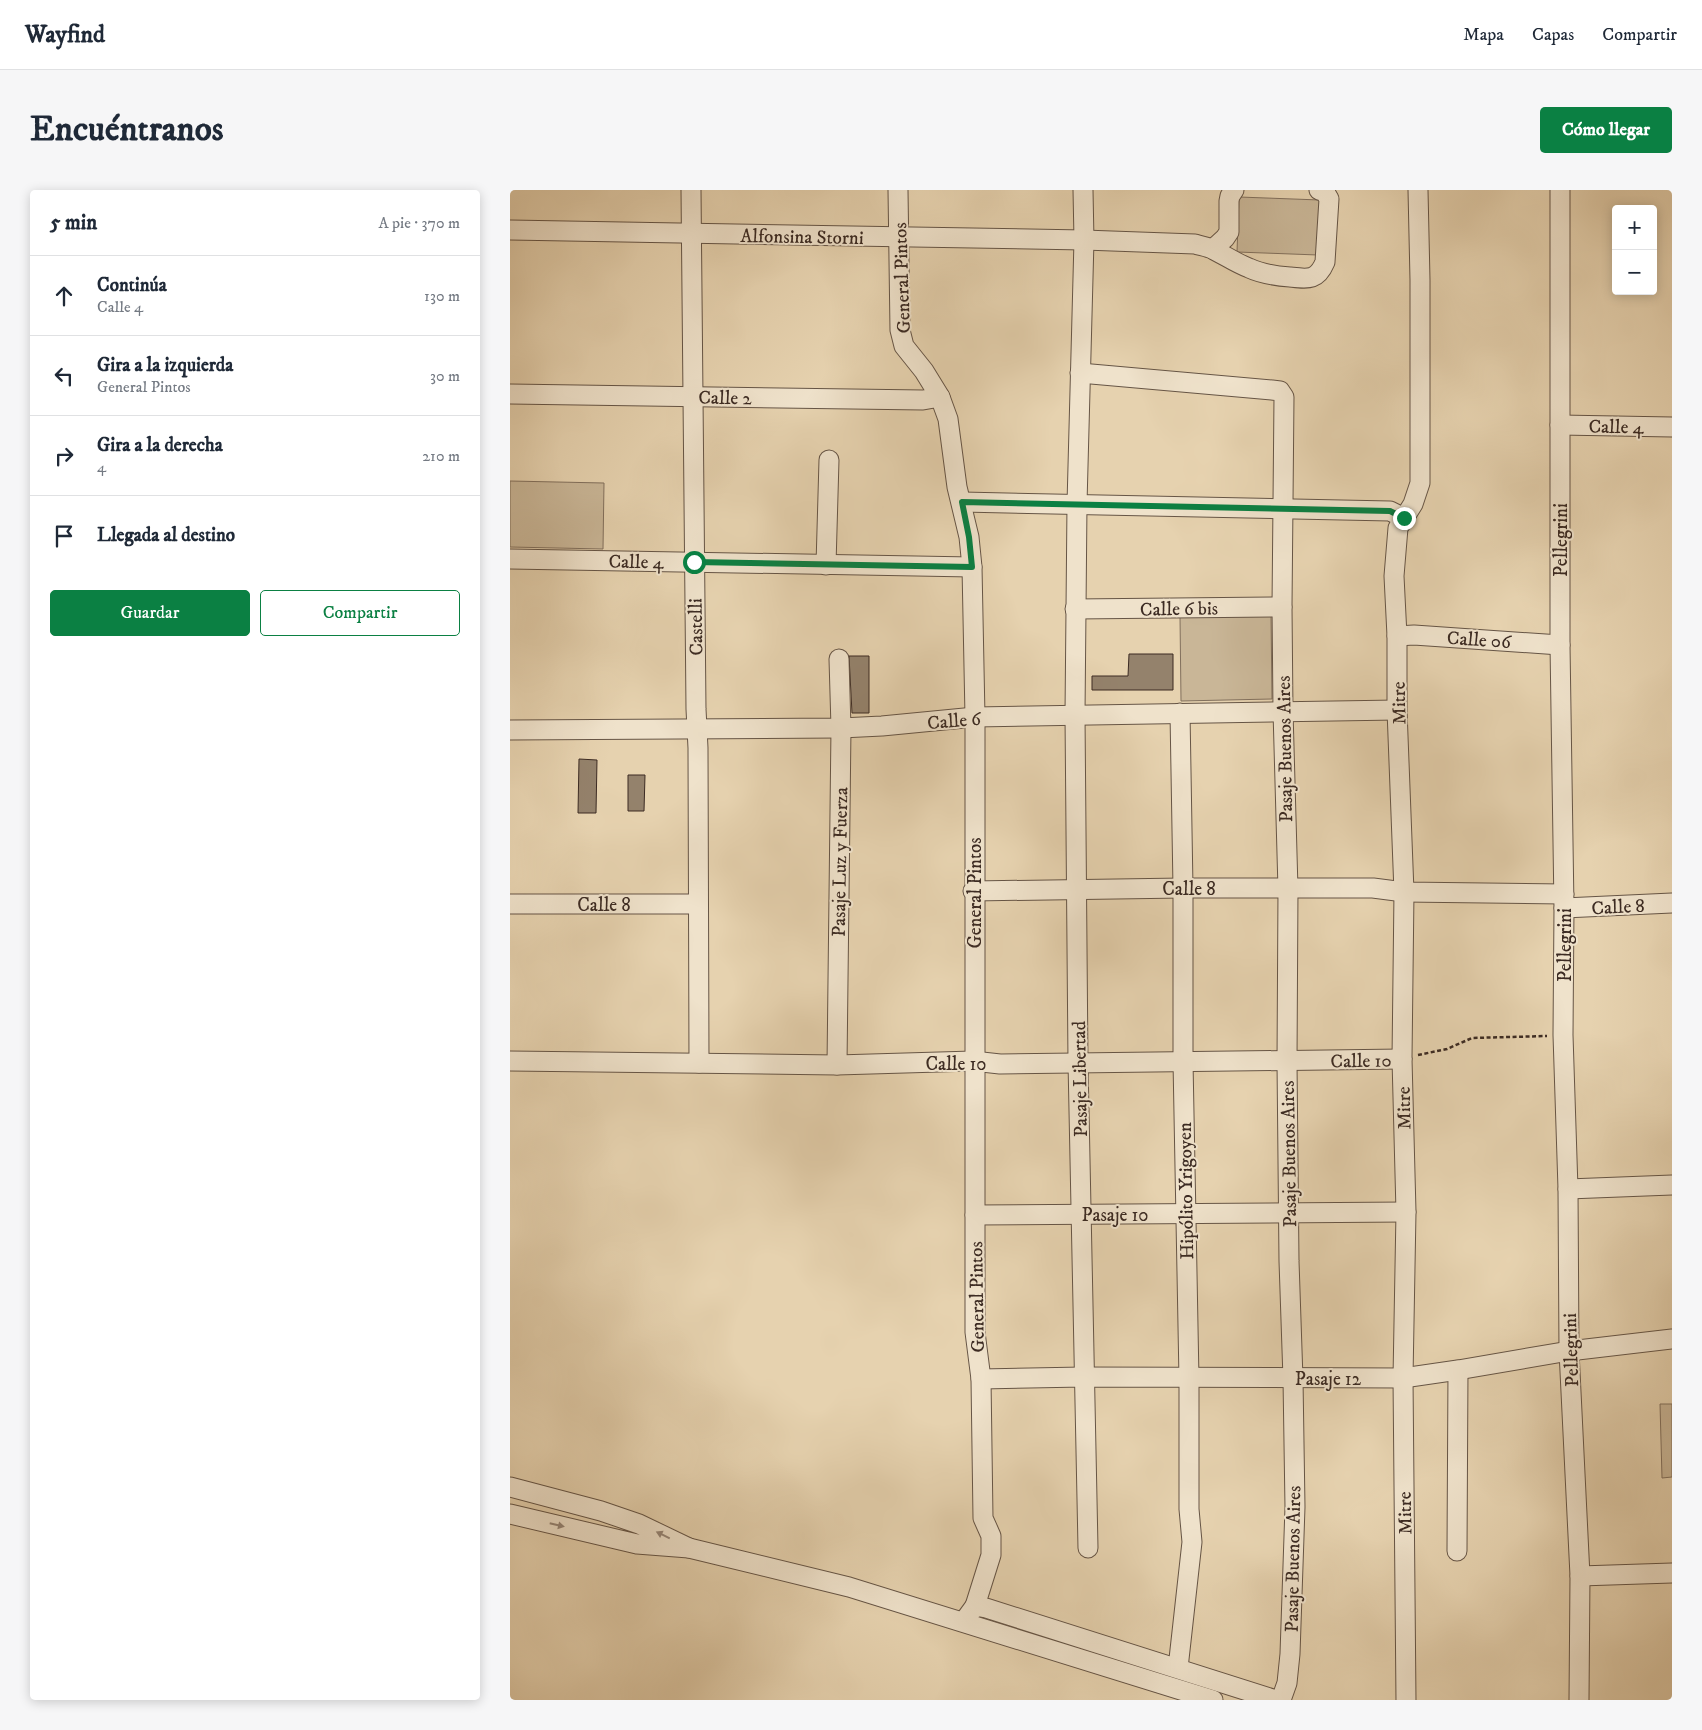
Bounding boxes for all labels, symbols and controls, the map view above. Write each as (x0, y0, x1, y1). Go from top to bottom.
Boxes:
text: Wayfind (25, 20, 105, 50)
text: Mapa (1463, 24, 1504, 46)
text: Capas (1532, 24, 1574, 46)
text: Compartir (1602, 24, 1677, 46)
button: Cómo llegar (1540, 107, 1672, 153)
text: Encuéntranos (30, 108, 224, 152)
map controls (1612, 205, 1657, 295)
button: + (1612, 205, 1657, 250)
text: 5 min (50, 210, 97, 236)
text: A pie · 370 m (378, 213, 460, 233)
street label: General Pintos (889, 222, 916, 334)
street label: Alfonsina Storni (740, 225, 864, 250)
button: − (1612, 250, 1657, 295)
text: Continúa (97, 274, 167, 297)
icon: ahead (50, 282, 78, 310)
text: 130 m (424, 286, 460, 306)
text: Calle 4 (97, 297, 143, 317)
text: Gira a la izquierda (97, 354, 233, 377)
icon: left (50, 362, 78, 390)
text: 30 m (430, 366, 460, 386)
text: General Pintos (97, 377, 191, 397)
street label: Calle 2 (698, 387, 752, 410)
street label: Calle 4 (1588, 416, 1645, 439)
text: Gira a la derecha (97, 434, 223, 457)
icon: right (50, 442, 78, 470)
text: 210 m (422, 446, 460, 466)
text: 4 (97, 457, 106, 477)
street label: Pellegrini (1550, 503, 1573, 577)
route end (1393, 507, 1416, 530)
icon: arrive (50, 522, 78, 550)
text: Llegada al destino (97, 524, 235, 547)
street label: Calle 4 (608, 551, 665, 574)
route start (683, 551, 706, 574)
button: Guardar (50, 590, 250, 636)
button: Compartir (260, 590, 460, 636)
street label: Calle 6 bis (1140, 597, 1218, 622)
street label: Castelli (684, 598, 708, 656)
street label: Calle 06 (1446, 627, 1513, 654)
street label: Pasaje Buenos Aires (1273, 675, 1298, 823)
street label: Mitre (1388, 681, 1411, 725)
street label: Calle 6 (926, 708, 983, 735)
street label: Pasaje Luz y Fuerza (828, 787, 853, 937)
street label: General Pintos (964, 837, 987, 949)
street label: Calle 8 (1162, 878, 1216, 901)
street label: Calle 8 (577, 894, 631, 917)
street label: Calle 8 (1591, 895, 1645, 920)
street label: Pellegrini (1554, 908, 1577, 982)
street label: Pasaje Libertad (1068, 1020, 1093, 1137)
street label: Calle 10 (1330, 1049, 1392, 1074)
street label: Calle 10 (925, 1053, 987, 1076)
street label: Pasaje Buenos Aires (1277, 1080, 1302, 1228)
street label: Mitre (1393, 1086, 1416, 1130)
street label: Hipólito Yrigoyen (1174, 1122, 1199, 1260)
street label: Pasaje 10 (1081, 1204, 1149, 1227)
street label: General Pintos (965, 1241, 990, 1353)
street label: Pellegrini (1559, 1313, 1584, 1387)
street label: Pasaje 12 (1295, 1368, 1362, 1391)
street label: Pasaje Buenos Aires (1281, 1485, 1306, 1633)
street label: Mitre (1394, 1491, 1417, 1535)
one-way arrow (550, 1521, 565, 1529)
one-way arrow (656, 1531, 671, 1540)

